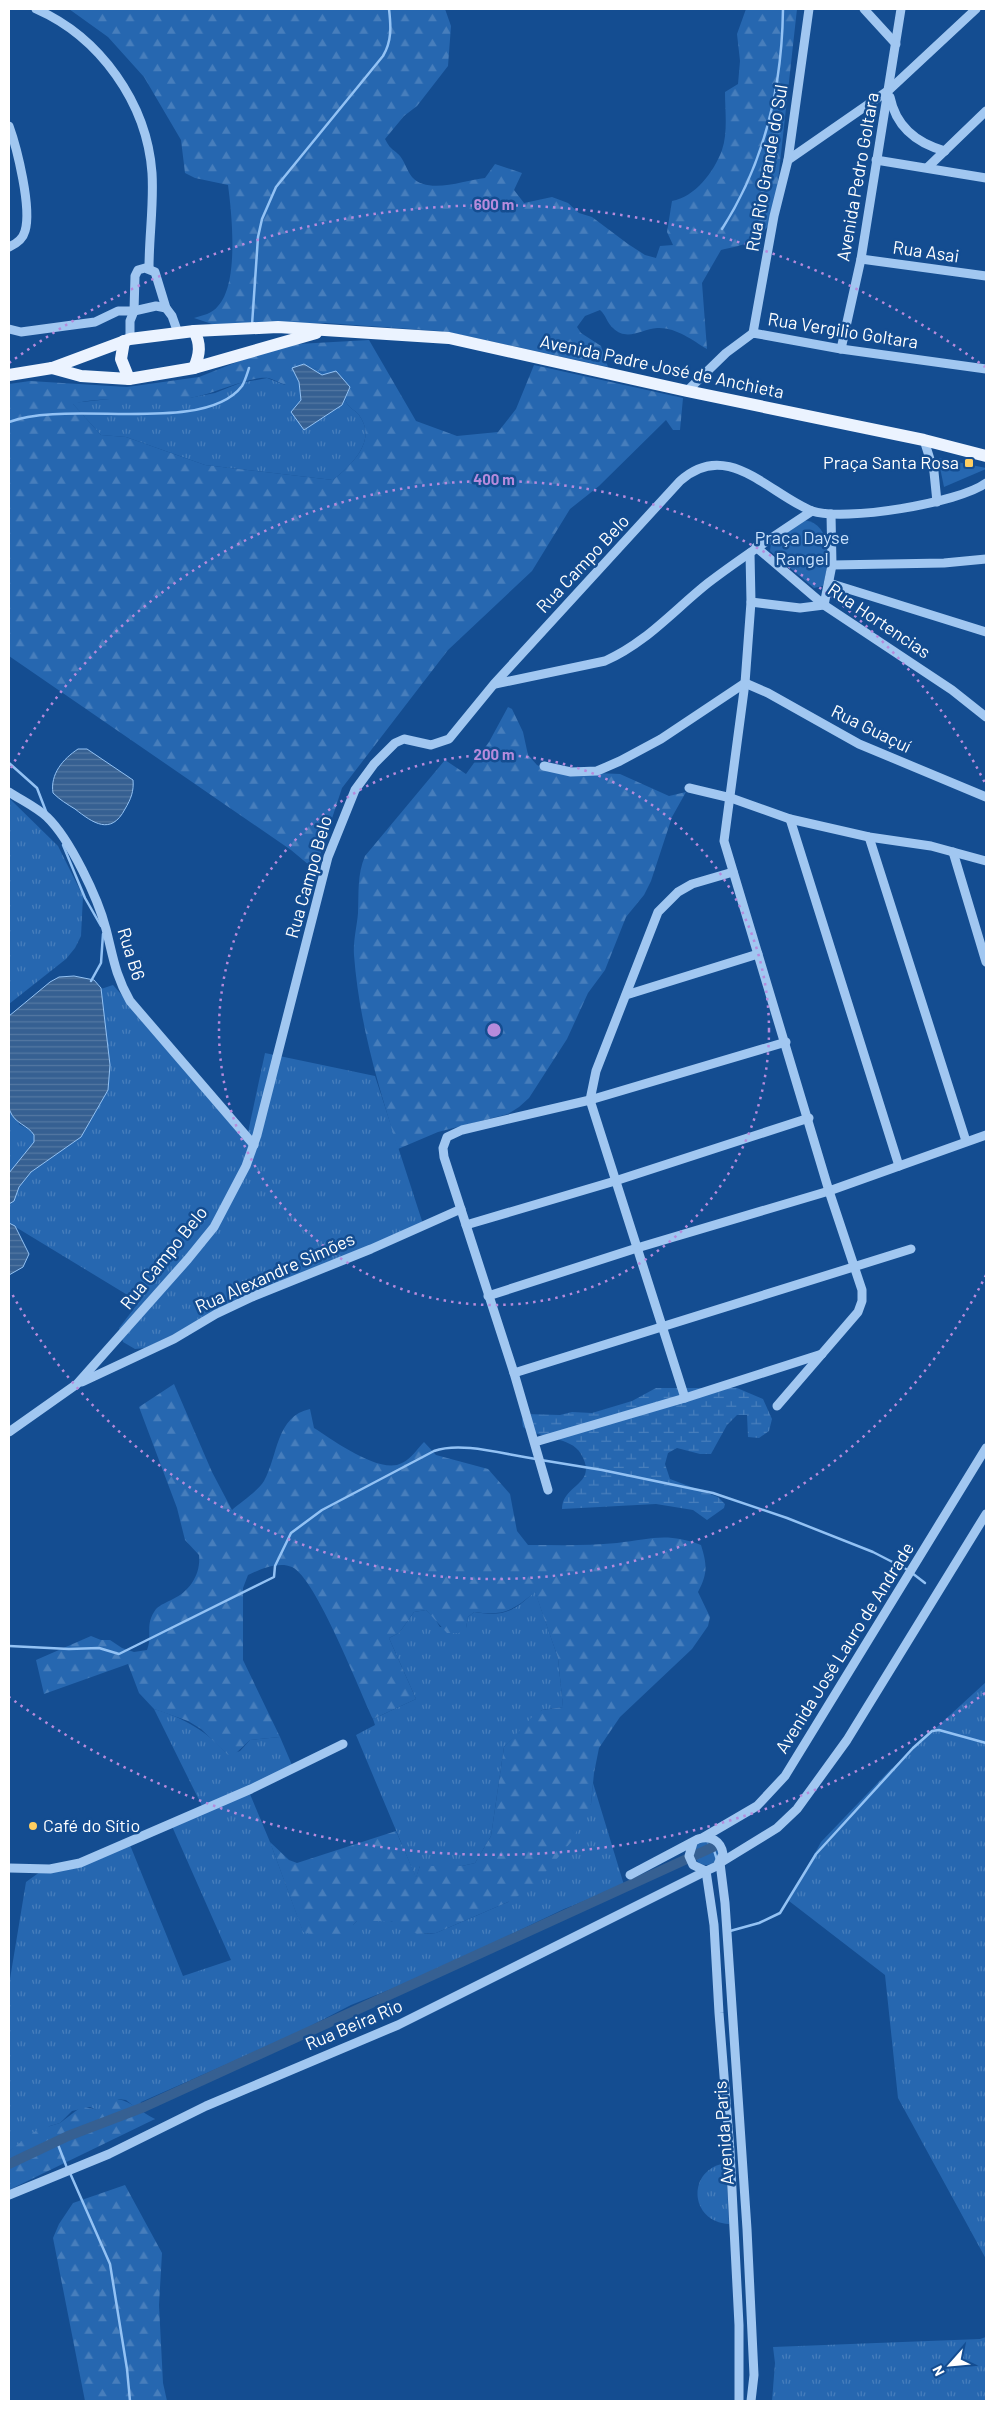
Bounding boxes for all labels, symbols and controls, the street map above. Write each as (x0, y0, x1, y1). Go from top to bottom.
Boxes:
street label: Rua Rio Grande do Sul (740, 83, 792, 253)
street label: Avenida Pedro Goltara (831, 91, 883, 263)
text: 600 m (474, 195, 514, 213)
street label: Rua Asai (892, 235, 961, 267)
street label: Rua Vergilio Goltara (766, 307, 920, 353)
street label: Avenida Padre José de Anchieta (538, 329, 786, 403)
place label: Praça Santa Rosa (823, 451, 959, 473)
marker: Praça Santa Rosa (963, 457, 975, 469)
text: 400 m (473, 470, 515, 488)
street label: Rua Campo Belo (531, 510, 633, 617)
park label: Praça Dayse Rangel (755, 526, 849, 569)
street label: Rua Hortencias (824, 578, 935, 663)
street label: Rua Guaçuí (828, 699, 915, 757)
text: 200 m (473, 745, 515, 763)
street label: Rua Campo Belo (280, 813, 336, 941)
street label: Rua B6 (114, 925, 150, 983)
centre of rings (485, 1021, 503, 1039)
street label: Rua Campo Belo (115, 1201, 212, 1313)
street label: Rua Alexandre Simões (191, 1227, 358, 1317)
street label: Avenida José Lauro de Andrade (770, 1538, 918, 1757)
place label: Café do Sítio (43, 1814, 140, 1836)
marker: Café do Sítio (27, 1820, 39, 1832)
street label: Rua Beira Rio (302, 1994, 406, 2054)
street label: Avenida Paris (708, 2080, 738, 2186)
north arrow (925, 2340, 975, 2390)
text: N (928, 2363, 948, 2379)

